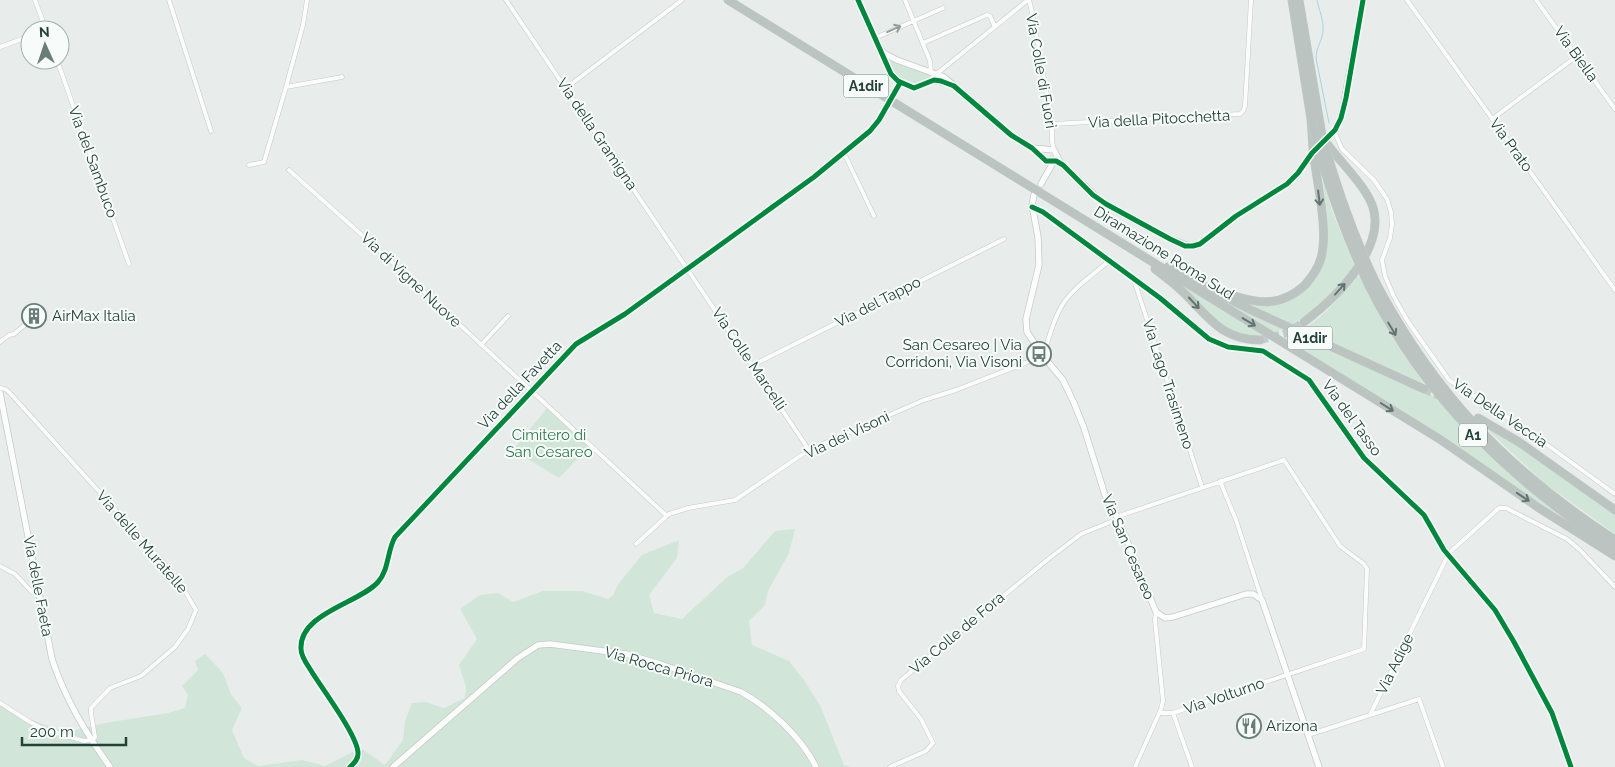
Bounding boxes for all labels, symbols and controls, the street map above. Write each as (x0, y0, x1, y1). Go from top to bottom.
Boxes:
street label: Via Colle di Fuori (1022, 12, 1060, 130)
north arrow (20, 20, 70, 70)
street label: Via Biella (1550, 23, 1602, 85)
text: N (39, 24, 50, 40)
one-way arrow (887, 24, 902, 33)
road number: A1dir (844, 74, 888, 98)
street label: Via della Gramigna (553, 75, 641, 193)
street label: Via del Sambuco (64, 104, 122, 220)
street label: Via della Pitocchetta (1087, 106, 1231, 132)
street label: Via Prato (1486, 115, 1537, 175)
one-way arrow (1314, 189, 1324, 205)
street label: Diramazione Roma Sud (1091, 202, 1237, 304)
street label: Via di Vigne Nuove (357, 229, 465, 331)
street label: Via del Tappo (832, 273, 924, 331)
one-way arrow (1334, 283, 1346, 295)
one-way arrow (1188, 297, 1200, 310)
building icon: AirMax Italia (21, 303, 47, 329)
street label: Via Colle Marcelli (708, 304, 790, 414)
place label: AirMax Italia (52, 307, 136, 325)
street label: Via Lago Trasimeno (1138, 317, 1198, 451)
one-way arrow (1241, 317, 1255, 327)
one-way arrow (1388, 322, 1398, 336)
road number: A1dir (1288, 326, 1332, 349)
place label: San Cesareo | Via Corridoni, Via Visoni (885, 336, 1022, 371)
street label: Via della Favetta (474, 337, 566, 433)
bus stop icon: San Cesareo | Via Corridoni, Via Visoni (1026, 341, 1052, 367)
street label: Via Della Veccia (1449, 375, 1551, 451)
street label: Via del Tasso (1318, 376, 1386, 460)
one-way arrow (1380, 402, 1394, 412)
street label: Via dei Visoni (802, 407, 892, 463)
road number: A1 (1459, 424, 1487, 446)
park label: Cimitero di San Cesareo (505, 426, 593, 461)
street label: Via delle Muratelle (92, 487, 192, 597)
street label: Via San Cesareo (1098, 492, 1158, 602)
one-way arrow (1515, 492, 1529, 502)
street label: Via delle Faeta (19, 534, 57, 638)
street label: Via Colle de Fora (906, 588, 1008, 678)
street label: Via Adige (1373, 630, 1418, 697)
street label: Via Rocca Priora (602, 643, 716, 691)
street label: Via Volturno (1181, 674, 1267, 718)
restaurant icon: Arizona (1236, 713, 1262, 739)
scale bar (22, 714, 126, 746)
place label: Arizona (1266, 717, 1318, 735)
text: 200 m (30, 723, 74, 741)

